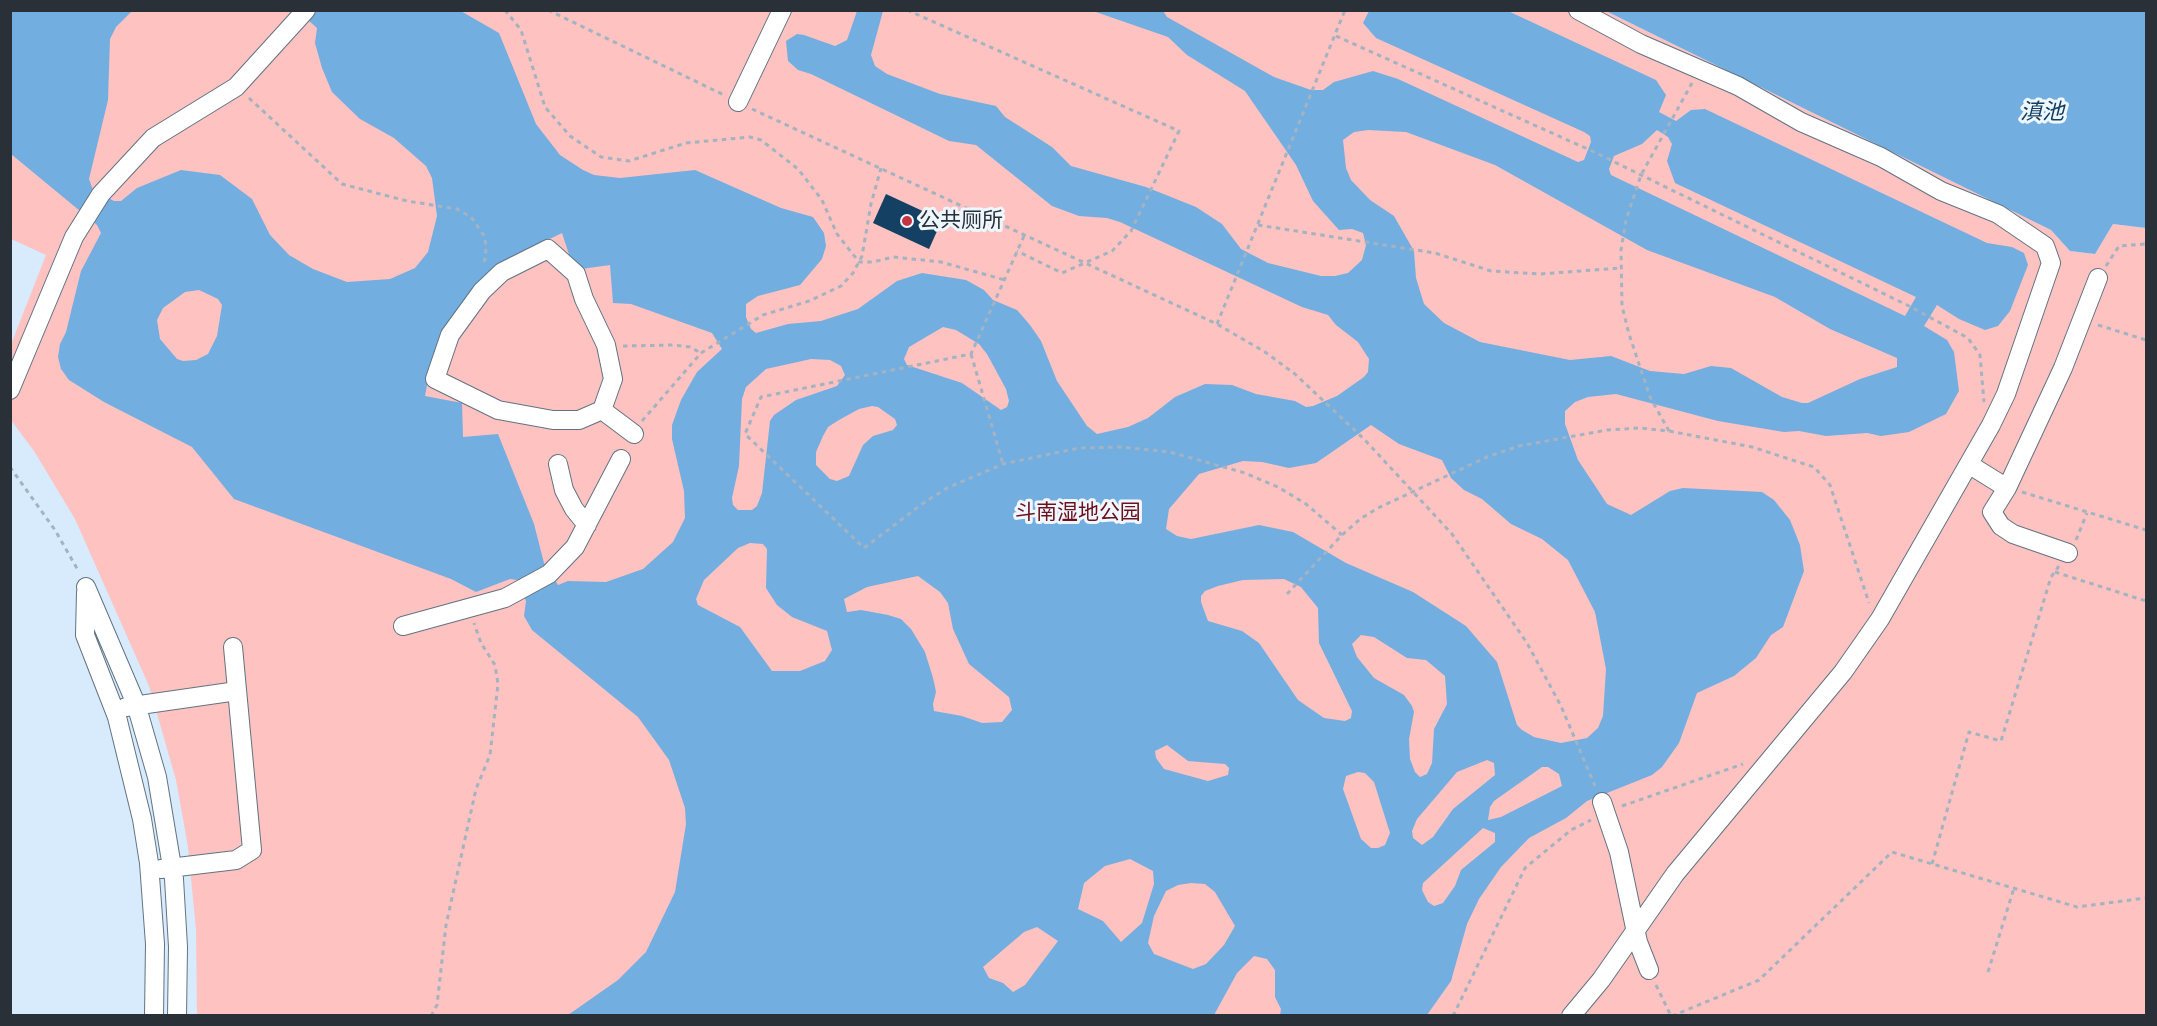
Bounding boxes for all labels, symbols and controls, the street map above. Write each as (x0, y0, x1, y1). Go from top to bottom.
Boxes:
water label: 滇池 (2020, 99, 2064, 125)
place label: 公共厕所 (919, 208, 1003, 234)
marker: 公共厕所 (900, 214, 914, 228)
park label: 斗南湿地公园 (1015, 500, 1141, 526)

